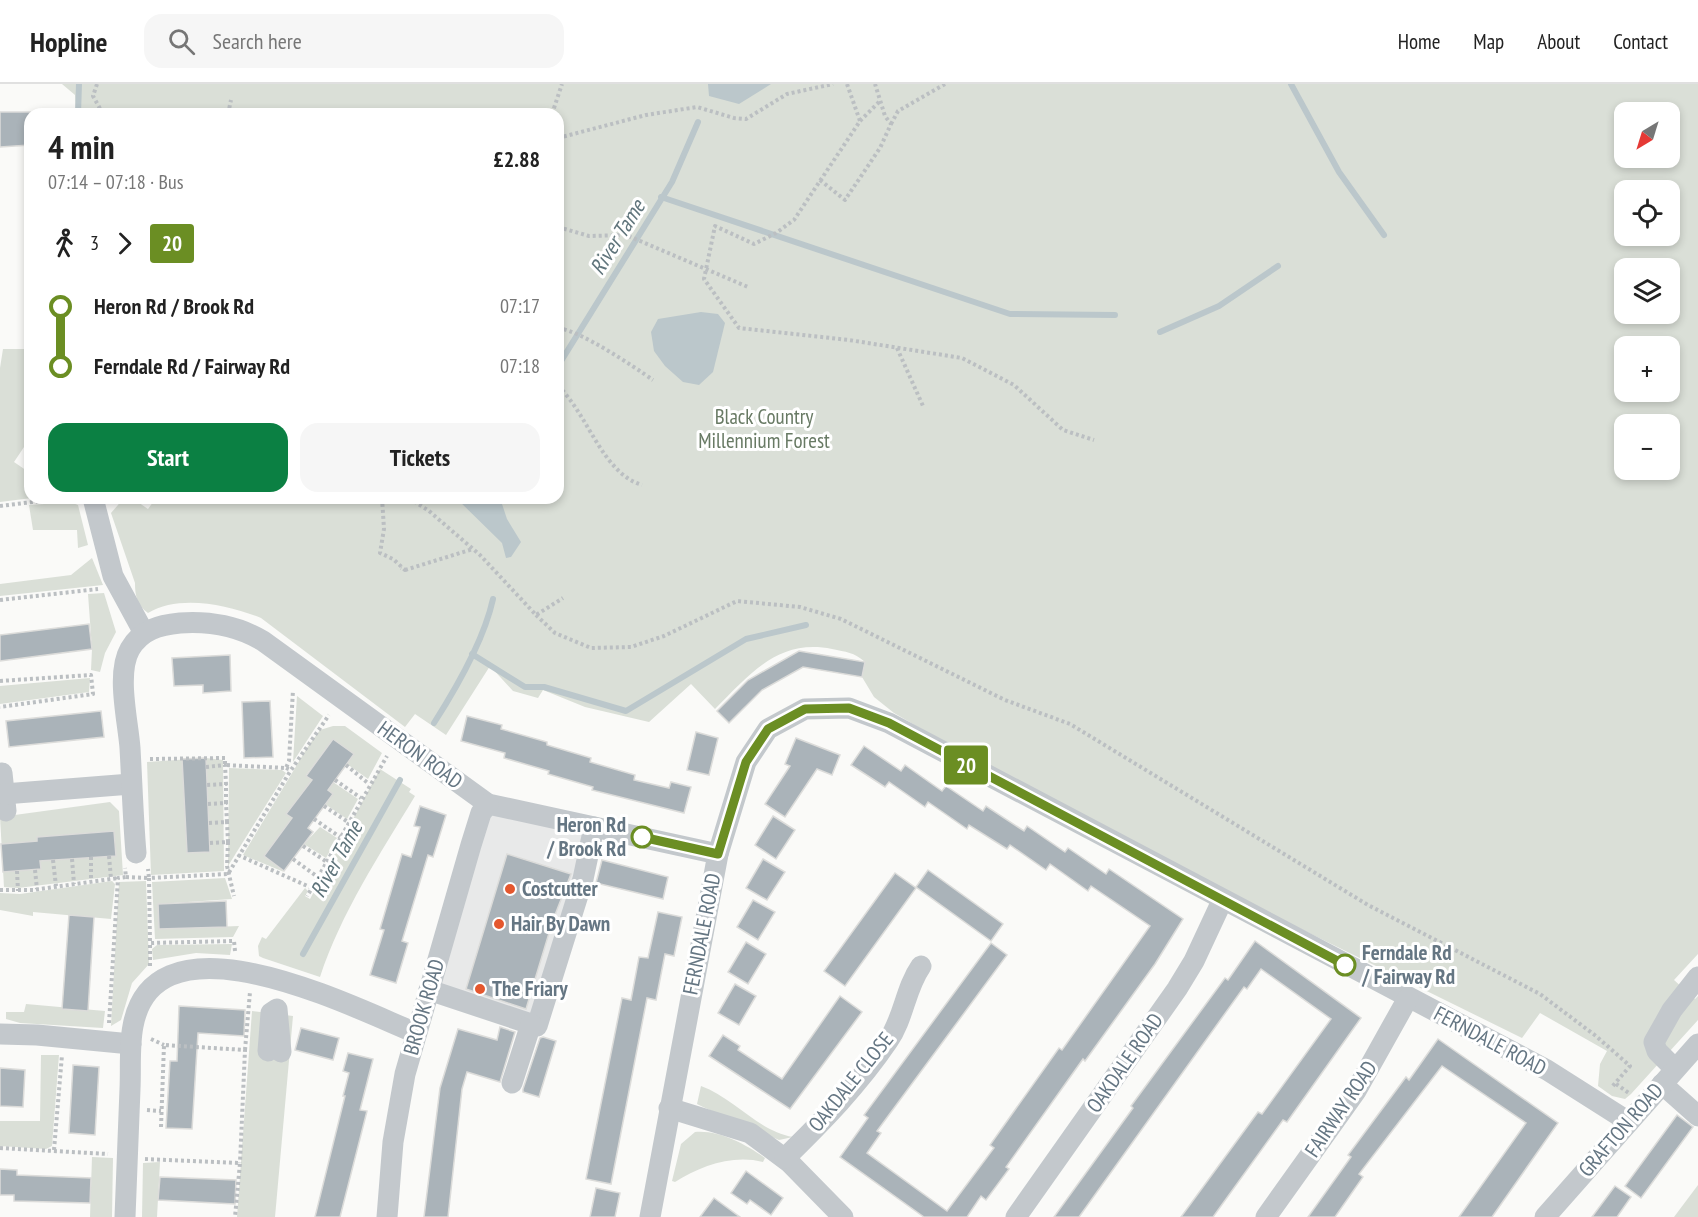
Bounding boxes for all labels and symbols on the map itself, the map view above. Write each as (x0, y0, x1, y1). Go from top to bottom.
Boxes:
north arrow (1614, 102, 1680, 168)
water label: River Tame (583, 193, 652, 280)
park label: Black Country Millennium Forest (698, 403, 830, 454)
street label: HERON ROAD (372, 715, 468, 794)
line badge: 20 (939, 746, 993, 784)
place label: Heron Rd / Brook Rd (546, 811, 626, 862)
water label: River Tame (304, 814, 369, 902)
marker: Heron Rd / Brook Rd (631, 826, 653, 848)
street label: FERNDALE ROAD (676, 871, 727, 997)
place label: Costcutter (522, 875, 599, 902)
marker: Costcutter (503, 882, 517, 896)
place label: Hair By Dawn (511, 910, 610, 937)
marker: Hair By Dawn (492, 917, 506, 931)
place label: Ferndale Rd / Fairway Rd (1361, 939, 1455, 990)
marker: Ferndale Rd / Fairway Rd (1334, 954, 1356, 976)
street label: BROOK ROAD (397, 956, 450, 1058)
place label: The Friary (492, 975, 568, 1002)
marker: The Friary (473, 982, 487, 996)
street label: FERNDALE ROAD (1429, 1000, 1551, 1081)
street label: OAKDALE ROAD (1080, 1008, 1169, 1118)
street label: OAKDALE CLOSE (802, 1026, 899, 1137)
street label: FAIRWAY ROAD (1299, 1055, 1383, 1162)
street label: GRAFTON ROAD (1572, 1077, 1669, 1182)

